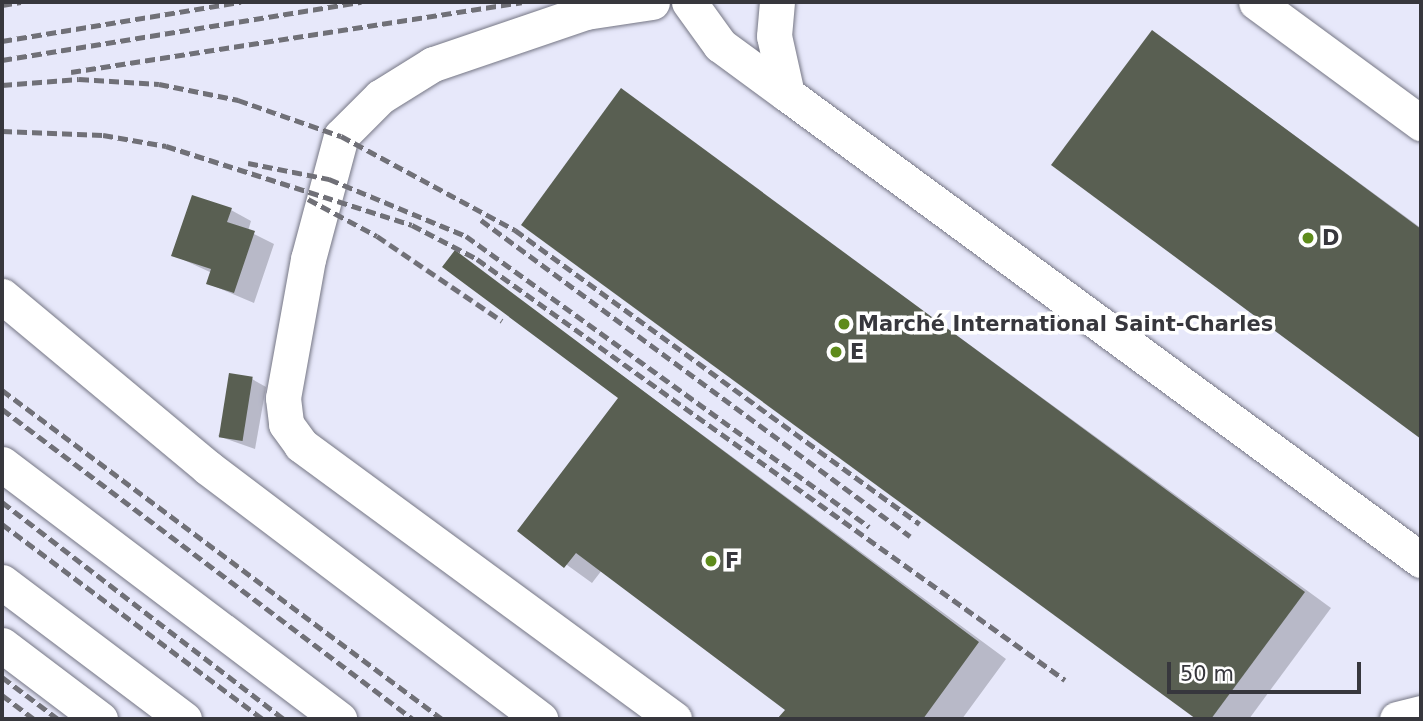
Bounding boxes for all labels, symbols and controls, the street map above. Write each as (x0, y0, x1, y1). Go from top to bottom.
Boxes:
place label: D (1322, 225, 1339, 251)
marker: D (1300, 230, 1316, 246)
place label: Marché International Saint-Charles (858, 311, 1273, 337)
marker: Marché International Saint-Charles (836, 316, 852, 332)
place label: E (850, 339, 864, 365)
marker: E (828, 344, 844, 360)
place label: F (725, 548, 739, 574)
marker: F (703, 553, 719, 569)
scale bar (1171, 648, 1365, 692)
text: 50 m (1180, 662, 1234, 686)

